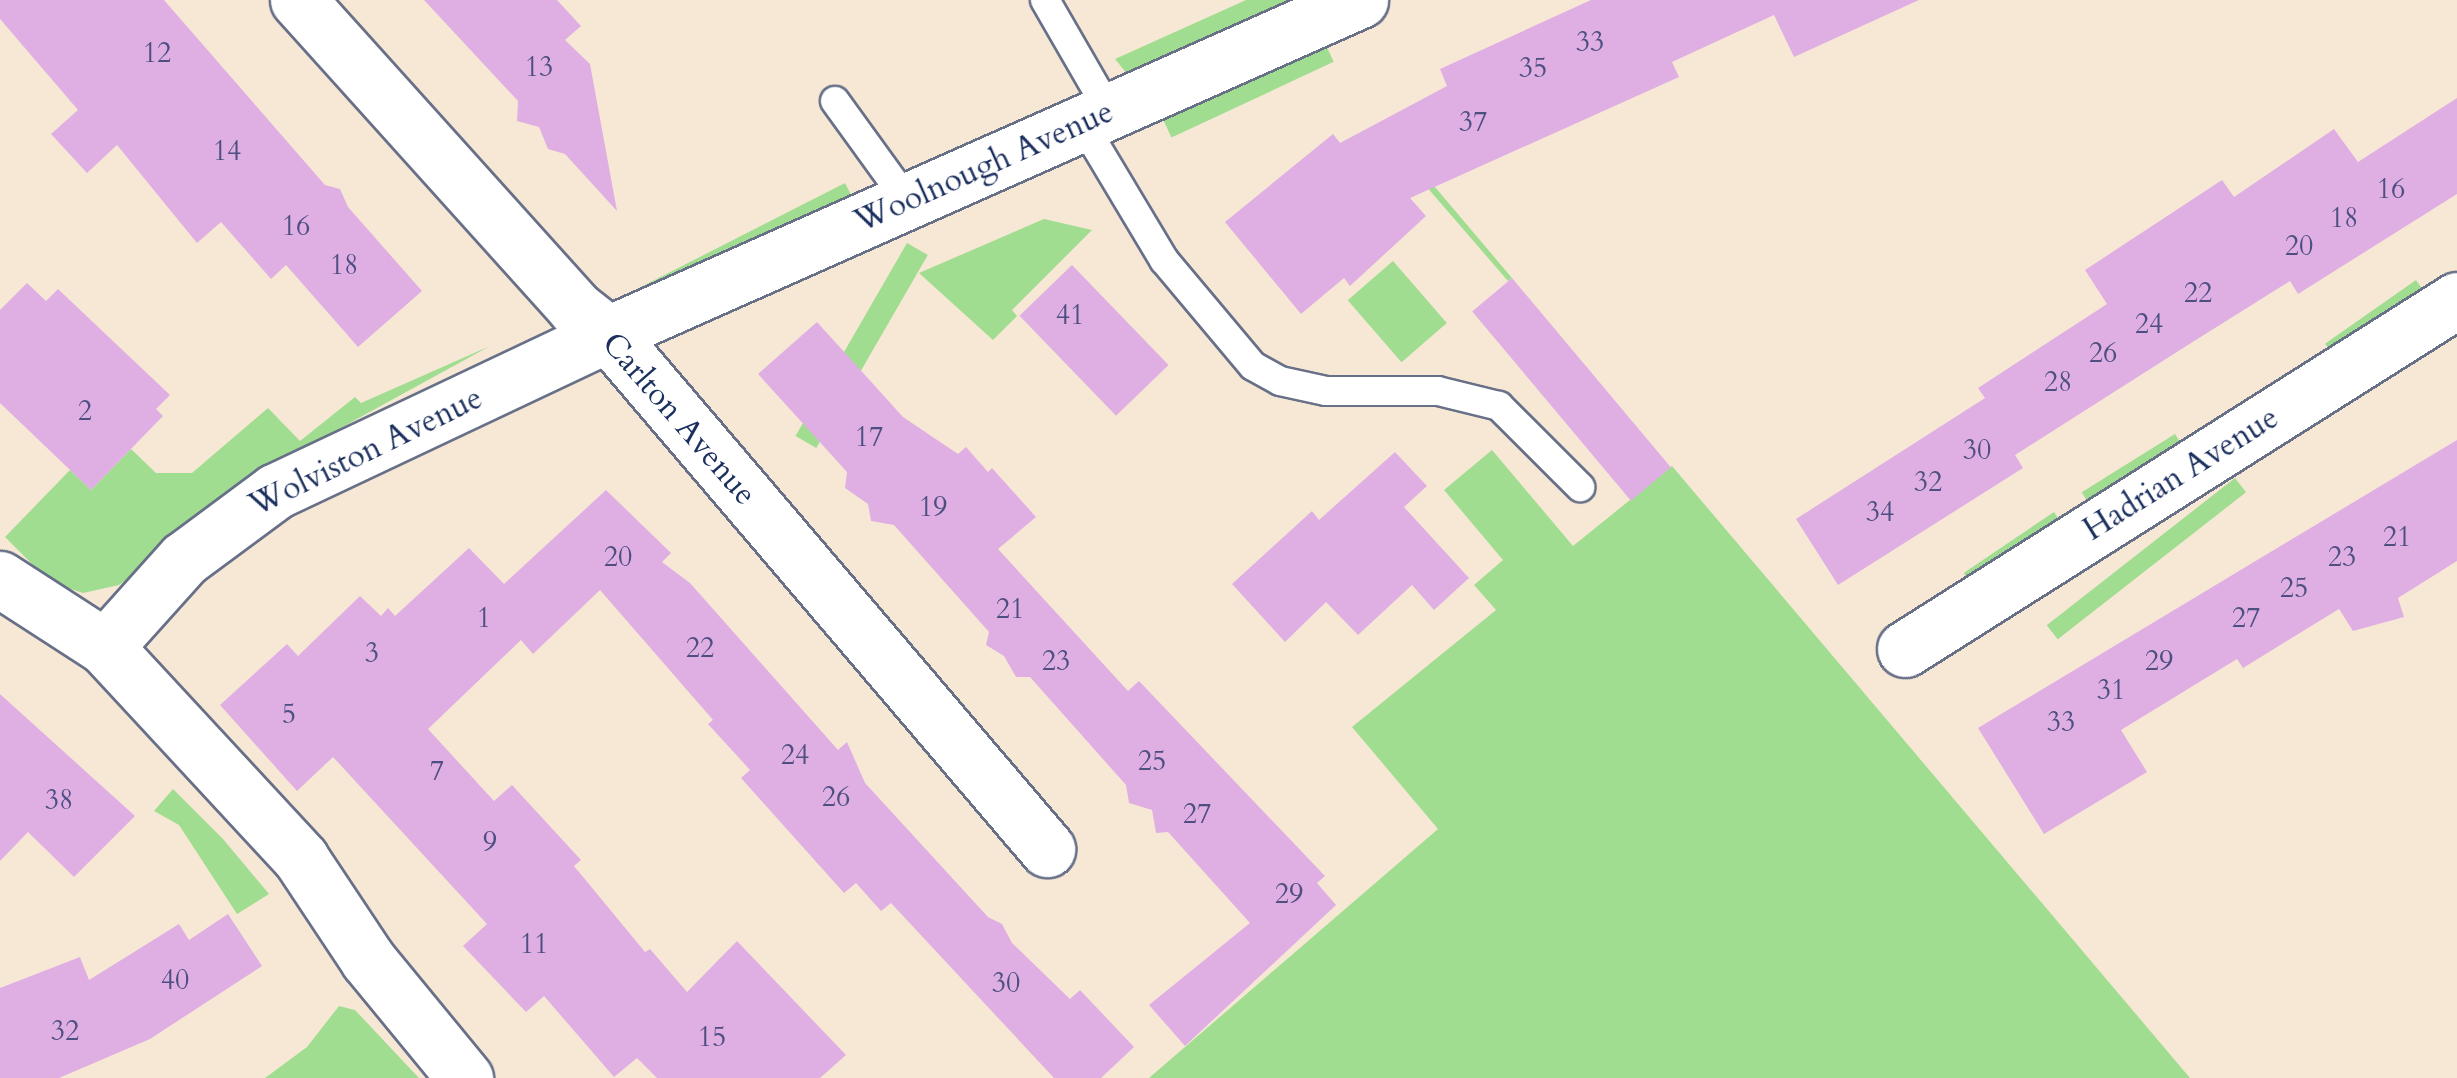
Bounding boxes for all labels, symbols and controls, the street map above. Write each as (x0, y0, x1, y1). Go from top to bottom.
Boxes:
house number: 33 (1576, 25, 1604, 59)
house number: 12 (143, 36, 171, 70)
house number: 13 (525, 50, 553, 84)
house number: 35 (1519, 51, 1547, 85)
street label: Woolnough Avenue (849, 93, 1119, 241)
house number: 37 (1459, 105, 1487, 139)
house number: 14 (213, 134, 241, 168)
house number: 16 (2377, 172, 2405, 206)
house number: 18 (2330, 201, 2358, 235)
house number: 16 (282, 209, 310, 243)
house number: 20 (2285, 229, 2313, 263)
house number: 18 (330, 248, 358, 282)
house number: 22 (2184, 276, 2212, 310)
house number: 41 (1056, 298, 1084, 332)
house number: 24 (2135, 307, 2163, 341)
street label: Carlton Avenue (594, 325, 764, 513)
house number: 26 (2089, 336, 2117, 370)
house number: 28 (2044, 365, 2072, 399)
street label: Wolviston Avenue (243, 379, 489, 525)
house number: 2 (78, 394, 92, 428)
street label: Hadrian Avenue (2076, 399, 2286, 549)
house number: 17 (855, 420, 883, 454)
house number: 30 (1963, 433, 1991, 467)
house number: 32 (1914, 465, 1942, 499)
house number: 19 (919, 490, 947, 524)
house number: 34 (1866, 495, 1894, 529)
house number: 21 (2383, 520, 2411, 554)
house number: 20 (604, 540, 632, 574)
house number: 23 (2328, 540, 2356, 574)
house number: 25 (2280, 571, 2308, 605)
house number: 21 (996, 592, 1024, 626)
house number: 1 (477, 601, 491, 635)
house number: 27 (2232, 601, 2260, 635)
house number: 22 (686, 631, 714, 665)
house number: 3 (365, 636, 379, 670)
house number: 23 (1042, 644, 1070, 678)
house number: 29 (2145, 644, 2173, 678)
house number: 31 (2097, 673, 2125, 707)
house number: 5 (282, 697, 296, 731)
house number: 33 (2047, 705, 2075, 739)
house number: 24 (781, 738, 809, 772)
house number: 25 (1138, 744, 1166, 778)
house number: 7 (430, 754, 444, 788)
house number: 26 (822, 780, 850, 814)
house number: 38 (45, 783, 73, 817)
house number: 27 (1183, 797, 1211, 831)
house number: 9 (483, 825, 497, 859)
house number: 29 (1275, 877, 1303, 911)
house number: 11 (520, 927, 548, 961)
house number: 40 (161, 963, 189, 997)
house number: 30 (992, 966, 1020, 1000)
house number: 32 (51, 1014, 79, 1048)
house number: 15 (698, 1020, 726, 1054)

